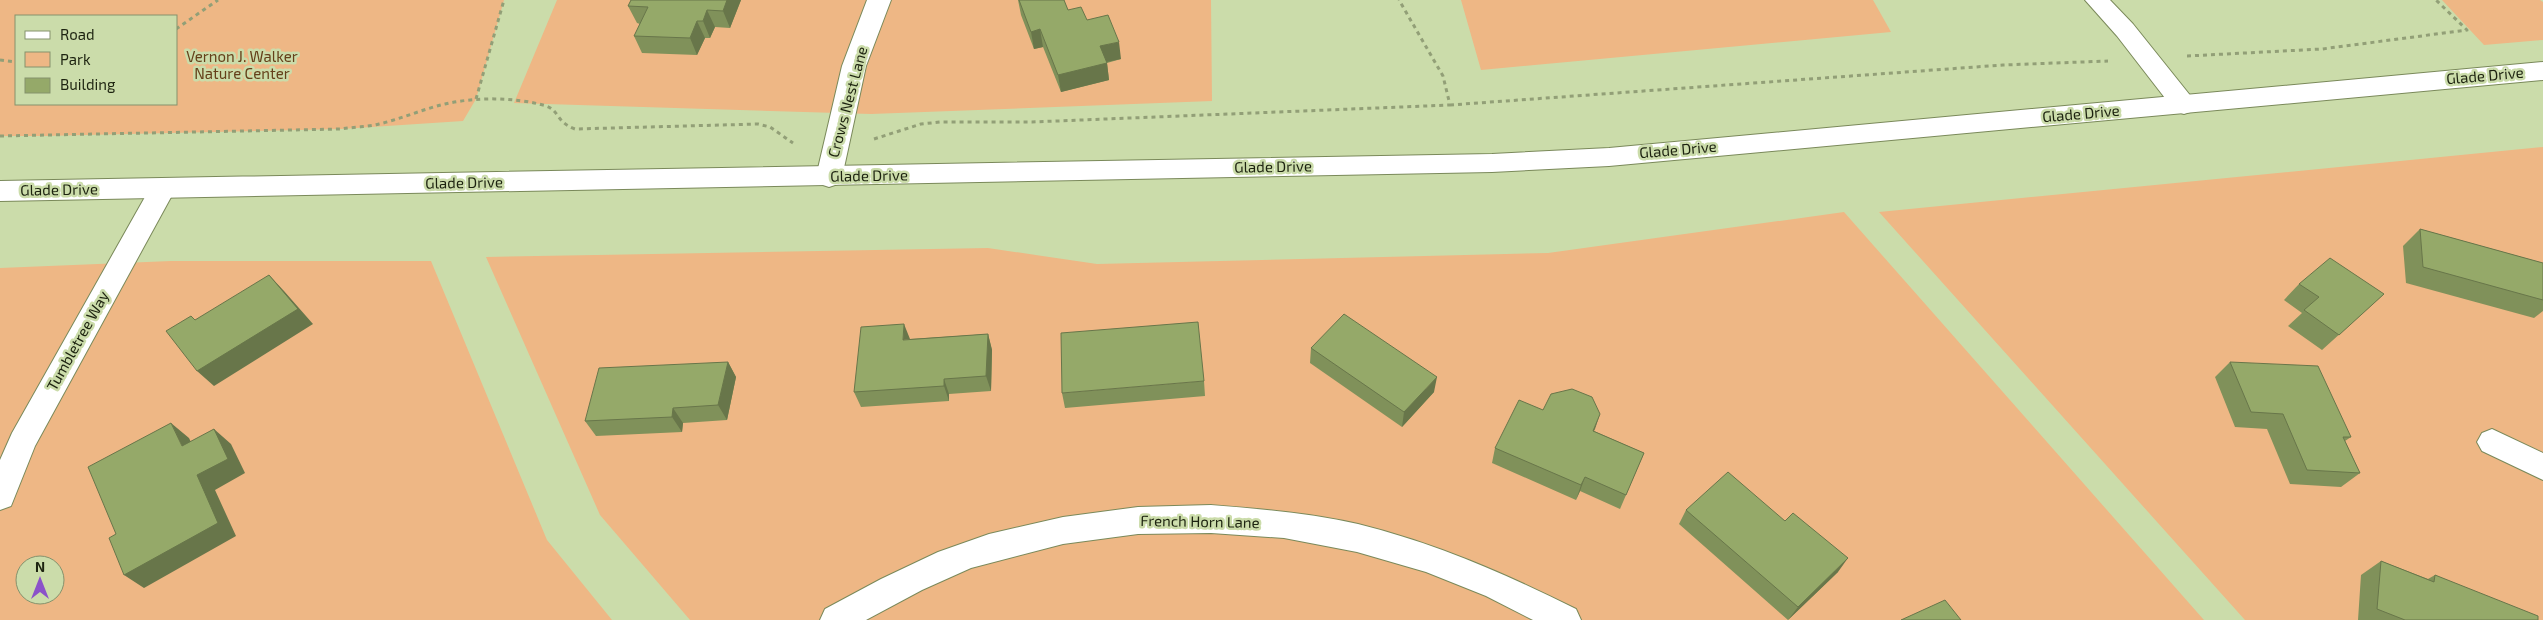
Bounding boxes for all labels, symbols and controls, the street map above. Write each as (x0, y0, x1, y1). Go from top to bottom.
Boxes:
legend (15, 15, 178, 105)
text: Road (60, 25, 95, 43)
street label: Crows Nest Lane (824, 44, 871, 159)
park label: Vernon J. Walker Nature Center (186, 47, 298, 82)
text: Park (60, 50, 91, 68)
street label: Glade Drive (2445, 63, 2524, 87)
text: Building (60, 75, 116, 93)
street label: Glade Drive (2041, 101, 2120, 125)
street label: Glade Drive (1638, 137, 1717, 161)
street label: Glade Drive (1234, 156, 1312, 176)
street label: Glade Drive (830, 165, 908, 185)
street label: Glade Drive (425, 172, 503, 192)
street label: Glade Drive (20, 179, 98, 199)
street label: Tumbletree Way (42, 287, 112, 393)
street label: French Horn Lane (1140, 511, 1260, 531)
north arrow (15, 555, 65, 605)
text: N (35, 558, 45, 575)

